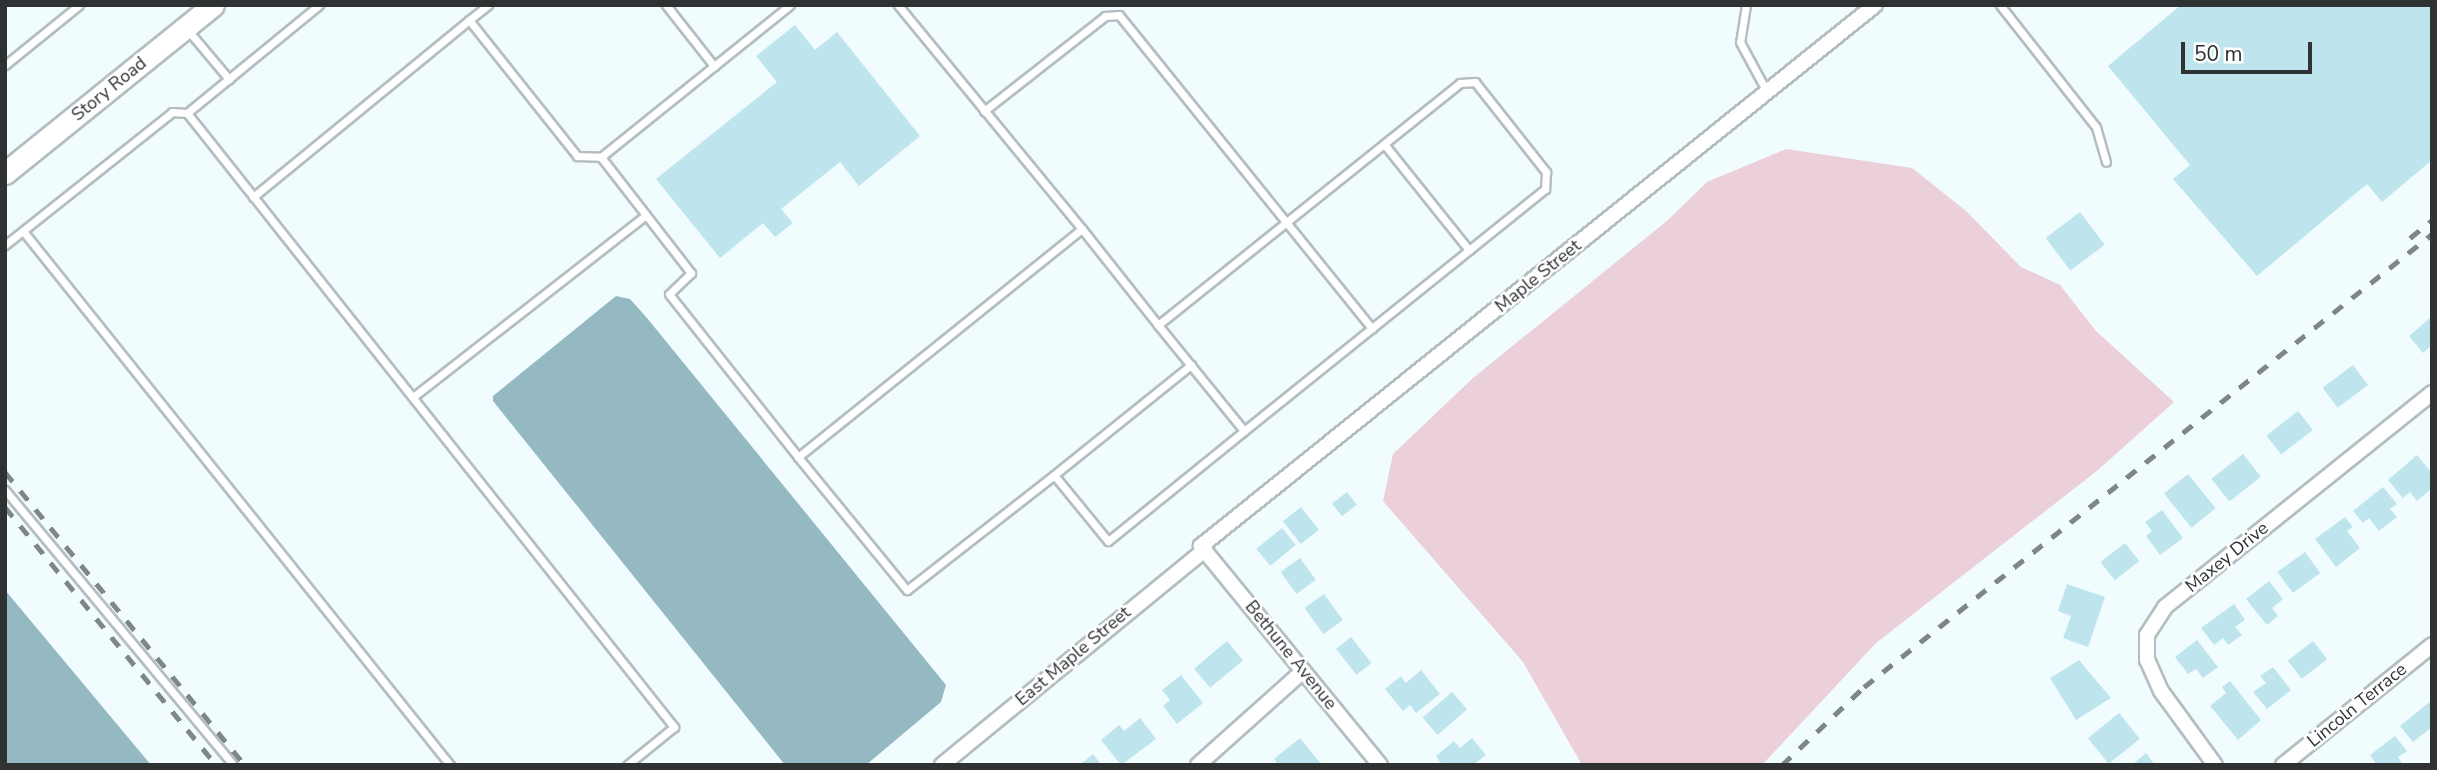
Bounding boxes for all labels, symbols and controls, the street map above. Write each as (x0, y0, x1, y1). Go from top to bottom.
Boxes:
scale bar (2185, 28, 2316, 72)
text: 50 m (2194, 40, 2243, 68)
street label: Story Road (67, 52, 151, 126)
street label: Maple Street (1491, 235, 1585, 317)
street label: Maxey Drive (2181, 517, 2273, 597)
street label: Bethune Avenue (1240, 596, 1342, 714)
street label: East Maple Street (1011, 602, 1135, 710)
street label: Lincoln Terrace (2303, 658, 2411, 752)

